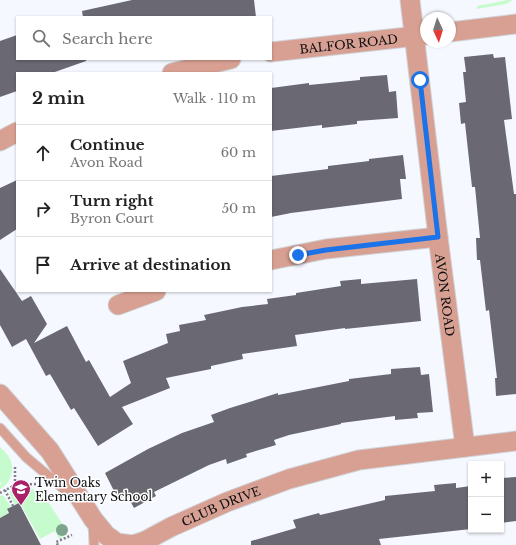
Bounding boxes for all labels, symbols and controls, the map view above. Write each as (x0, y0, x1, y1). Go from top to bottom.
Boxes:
north arrow (420, 12, 456, 48)
search box (16, 16, 272, 60)
icon: search (30, 27, 52, 49)
text: Search here (62, 29, 153, 48)
street label: BALFOR ROAD (299, 31, 399, 56)
route start (411, 71, 429, 89)
text: 2 min (32, 88, 85, 109)
text: Walk · 110 m (173, 90, 256, 107)
text: Continue (70, 135, 145, 154)
icon: ahead (32, 142, 54, 164)
text: 60 m (221, 144, 256, 161)
text: Avon Road (70, 154, 143, 171)
text: Turn right (70, 191, 153, 210)
icon: right (32, 198, 54, 220)
text: 50 m (222, 200, 256, 217)
text: Byron Court (70, 210, 154, 227)
route end (289, 246, 307, 264)
street label: AVON ROAD (433, 252, 458, 337)
icon: arrive (32, 254, 54, 276)
text: Arrive at destination (70, 255, 231, 274)
map controls (468, 461, 504, 533)
button: + (468, 461, 504, 497)
place label: Twin Oaks Elementary School (35, 475, 152, 504)
school or university icon: Twin Oaks Elementary School (10, 478, 32, 506)
street label: CLUB DRIVE (179, 483, 263, 529)
button: − (468, 497, 504, 533)

